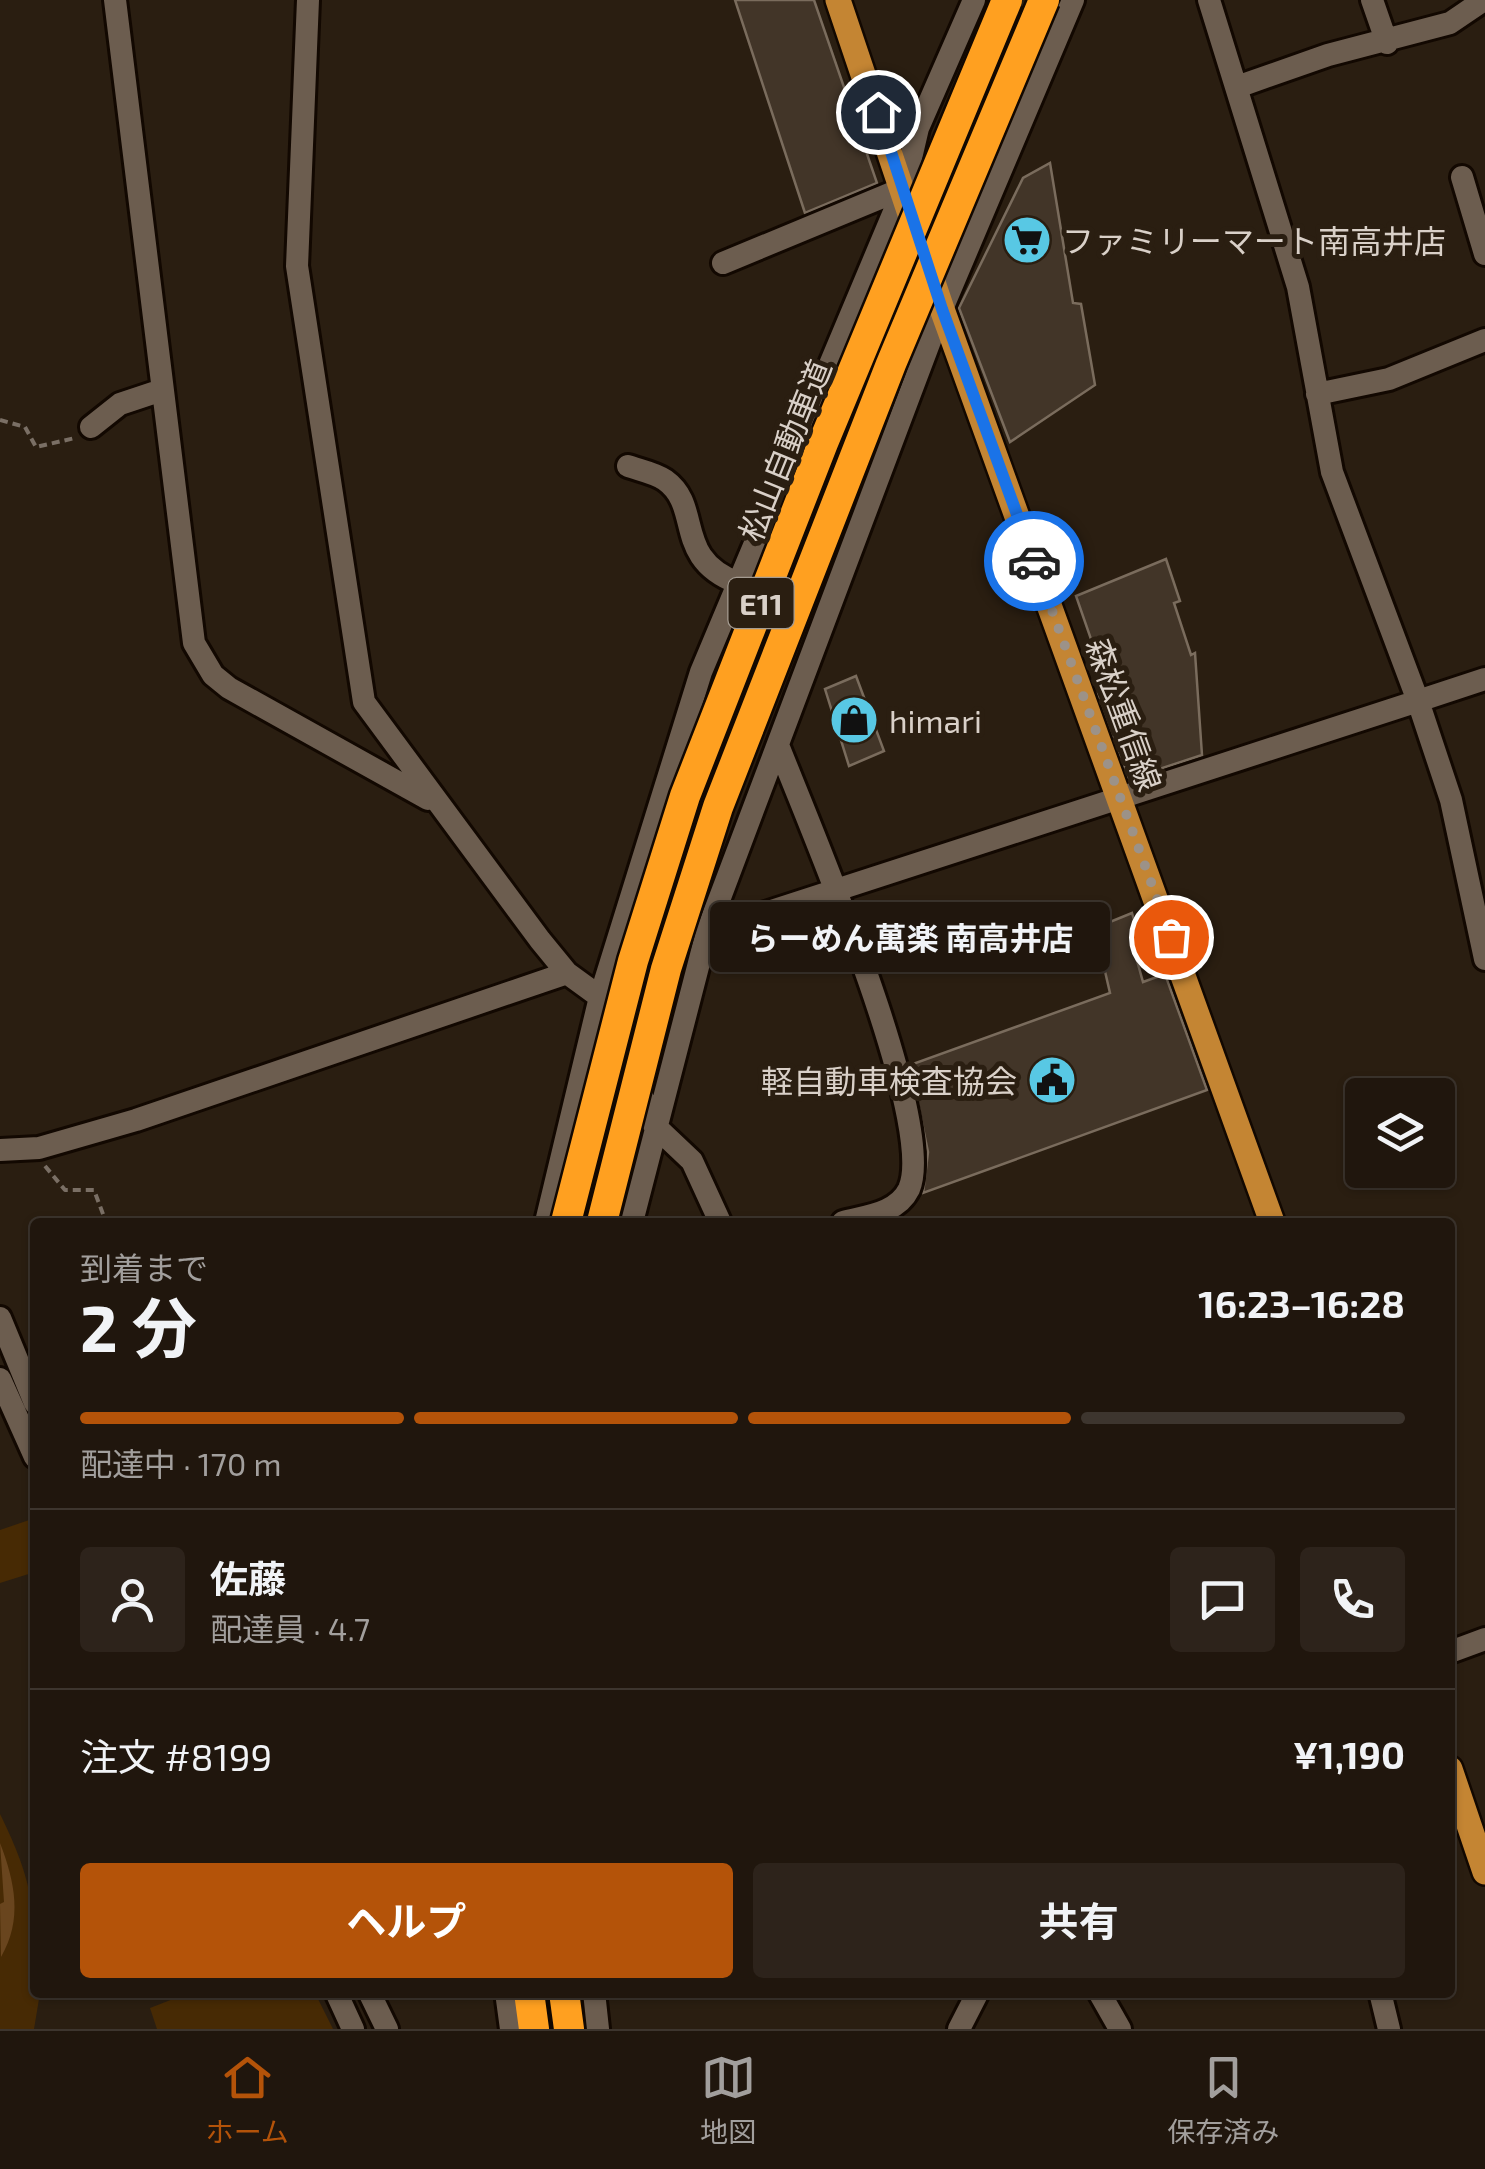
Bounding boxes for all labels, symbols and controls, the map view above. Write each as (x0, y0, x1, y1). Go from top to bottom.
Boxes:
pin (836, 70, 921, 155)
icon: home (851, 85, 906, 140)
supermarket icon: ファミリーマート南高井店 (1001, 214, 1053, 266)
place label: ファミリーマート南高井店 (1062, 221, 1446, 259)
street label: 松山自動車道 (730, 354, 838, 546)
courier (984, 511, 1084, 611)
icon: car (1007, 534, 1062, 589)
road number: E11 (728, 578, 794, 628)
street label: 森松重信線 (1080, 632, 1170, 796)
shop icon: himari (828, 694, 880, 746)
place label: himari (889, 701, 982, 739)
pin (1129, 895, 1214, 980)
callout: らーめん萬楽 南高井店 (711, 902, 1111, 972)
icon: bag (1144, 910, 1199, 965)
text: らーめん萬楽 南高井店 (747, 918, 1073, 956)
public building icon: 軽自動車検査協会 (1026, 1054, 1078, 1106)
place label: 軽自動車検査協会 (761, 1061, 1017, 1099)
map controls (1345, 1078, 1455, 1188)
button: layers (1345, 1078, 1455, 1188)
text: 到着まで (80, 1248, 208, 1286)
text: 16:23–16:28 (1198, 1280, 1405, 1326)
text: 2 分 (80, 1287, 197, 1365)
text: 配達中 · 170 m (80, 1444, 281, 1482)
button: person (80, 1547, 185, 1652)
button: chat (1170, 1547, 1275, 1652)
button: phone (1300, 1547, 1405, 1652)
text: 佐藤 (210, 1555, 286, 1601)
text: 配達員 · 4.7 (210, 1609, 370, 1647)
text: ¥1,190 (1293, 1731, 1405, 1777)
text: 注文 #8199 (80, 1733, 272, 1779)
button: ヘルプ (80, 1863, 733, 1978)
button: 共有 (753, 1863, 1405, 1978)
tab: ホーム (206, 2050, 289, 2150)
tab: 地図 (700, 2050, 756, 2150)
tab: 保存済み (1167, 2050, 1279, 2150)

